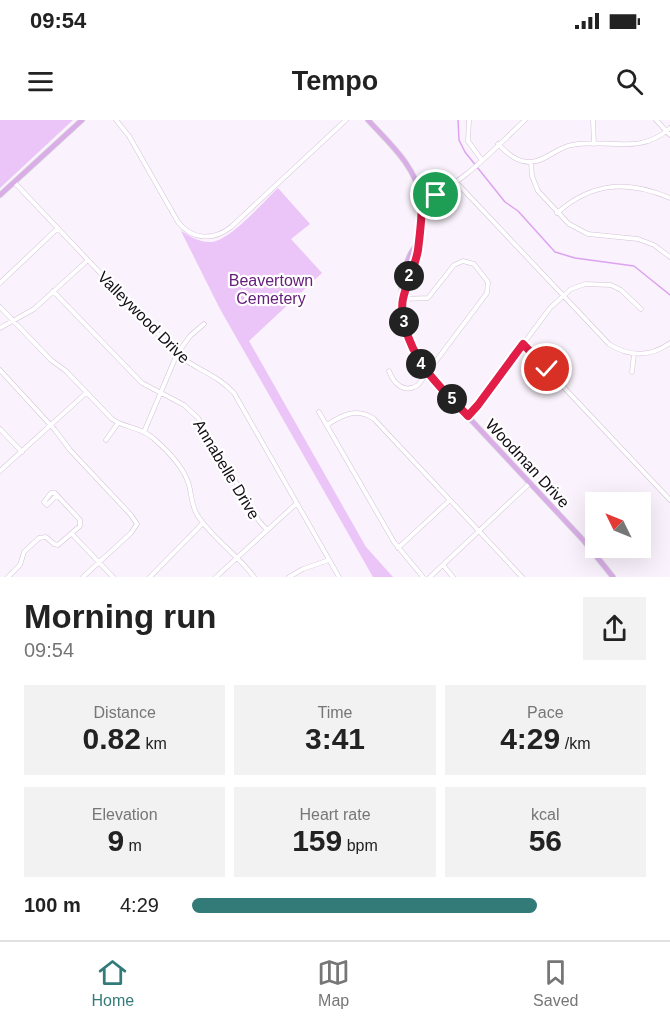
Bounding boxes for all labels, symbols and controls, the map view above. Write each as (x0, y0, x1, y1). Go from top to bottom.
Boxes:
text: 09:54 (30, 8, 86, 33)
icon: menu (24, 65, 57, 98)
icon: search (613, 65, 646, 98)
text: Tempo (292, 66, 378, 96)
pin (410, 169, 461, 220)
icon: arrive (419, 178, 452, 211)
pin: 2 (394, 261, 424, 291)
text: 2 (405, 267, 413, 284)
street label: Valleywood Drive (94, 268, 193, 367)
park label: Beavertown Cemetery (229, 272, 313, 307)
pin: 3 (389, 307, 419, 337)
text: 3 (400, 313, 408, 330)
pin (521, 343, 572, 394)
pin: 4 (406, 349, 436, 379)
icon: check (530, 352, 563, 385)
text: 4 (417, 355, 425, 372)
pin: 5 (437, 384, 467, 414)
text: 5 (448, 390, 456, 407)
street label: Annabelle Drive (190, 416, 263, 522)
street label: Woodman Drive (482, 416, 573, 511)
north arrow (585, 492, 651, 558)
map controls (585, 492, 651, 558)
button: share (583, 597, 646, 660)
text: Morning run (24, 598, 216, 635)
text: 09:54 (24, 639, 74, 661)
text: Distance (94, 704, 156, 721)
text: Time (318, 704, 352, 721)
text: Pace (527, 704, 564, 721)
text: 0.82 (83, 722, 141, 755)
text: 3:41 (305, 722, 365, 755)
text: 4:29 (500, 722, 560, 755)
text: km (141, 735, 167, 752)
text: /km (560, 735, 590, 752)
text: Elevation (92, 806, 158, 823)
text: Heart rate (299, 806, 371, 823)
text: kcal (531, 806, 560, 823)
text: 9 (107, 824, 124, 857)
text: 159 (292, 824, 342, 857)
text: 56 (529, 824, 562, 857)
text: m (124, 837, 142, 854)
text: bpm (342, 837, 378, 854)
text: 100 m (24, 894, 81, 916)
text: 4:29 (120, 894, 159, 916)
tab: Home (91, 956, 134, 1010)
tab: Map (317, 956, 350, 1010)
tab: Saved (533, 956, 578, 1010)

